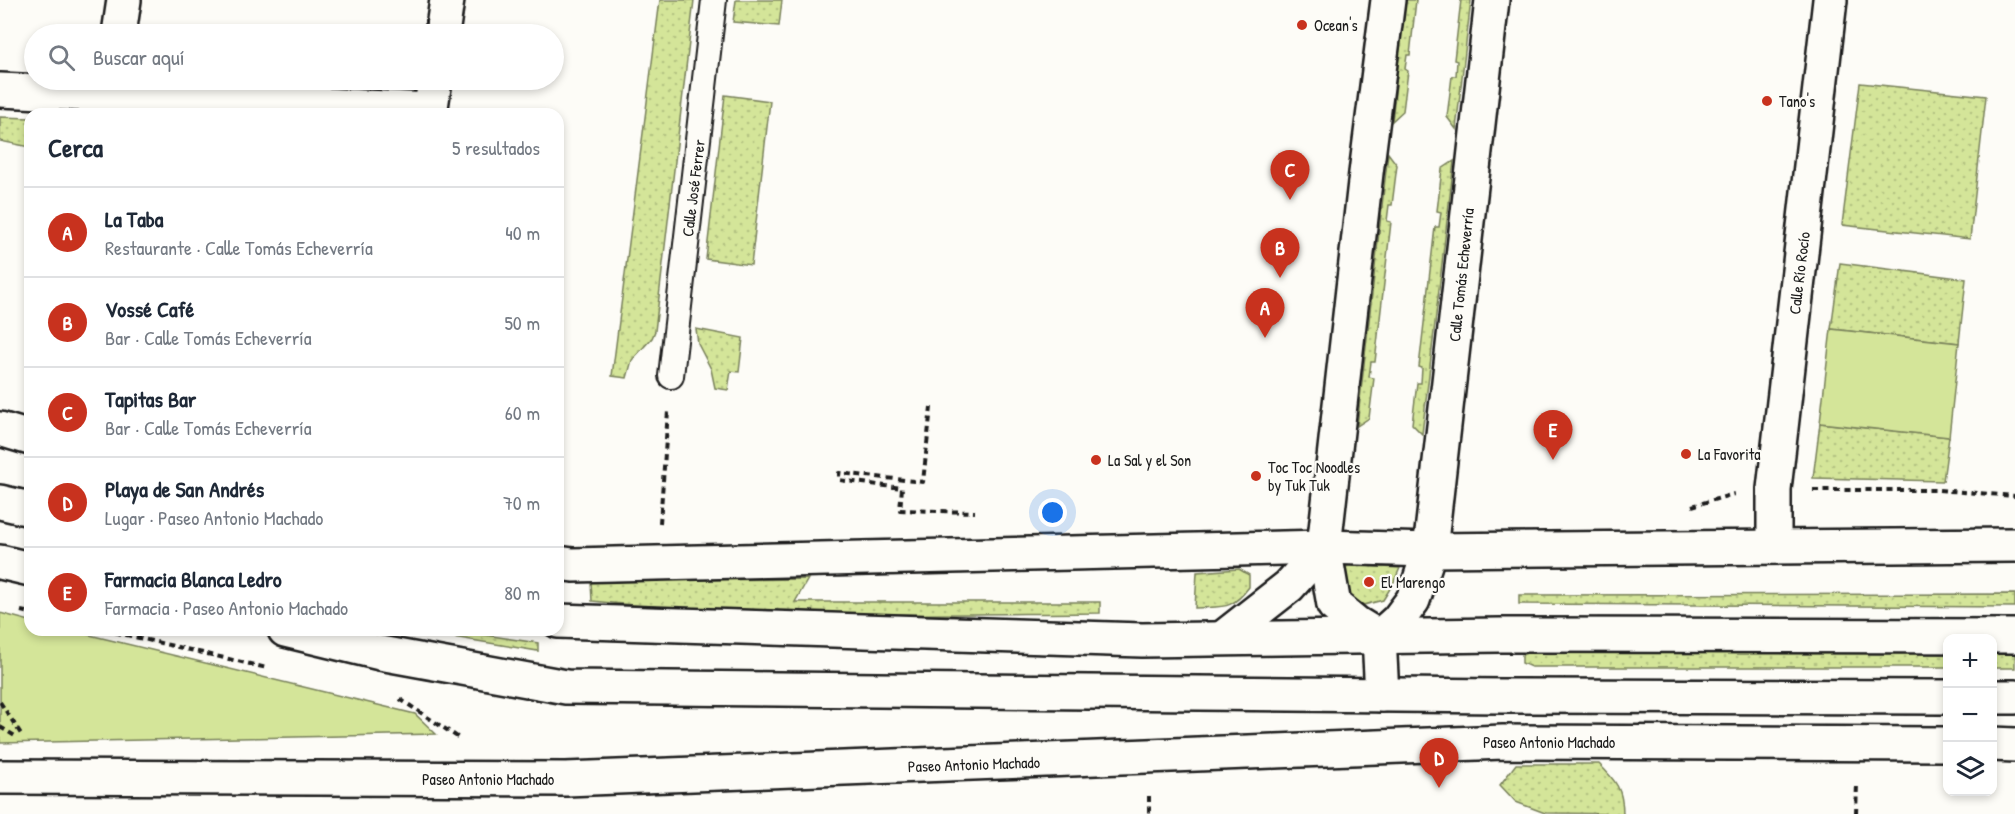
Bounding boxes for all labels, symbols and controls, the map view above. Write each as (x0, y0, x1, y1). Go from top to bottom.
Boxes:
place label: Ocean's (1314, 14, 1358, 36)
marker: Ocean's (1295, 18, 1309, 32)
search box (24, 24, 564, 90)
icon: search (45, 41, 78, 74)
text: Buscar aquí (93, 42, 185, 72)
place label: Tano's (1779, 90, 1815, 112)
marker: Tano's (1760, 94, 1774, 108)
text: Cerca (48, 130, 103, 165)
text: 5 resultados (452, 134, 540, 161)
street label: Calle José Ferrer (676, 138, 710, 238)
pin: C (1270, 150, 1310, 200)
text: La Taba (105, 204, 163, 234)
street label: Calle Tomás Echeverría (1443, 207, 1479, 343)
text: A (63, 219, 72, 246)
text: 40 m (505, 219, 540, 246)
pin: B (1260, 228, 1300, 278)
street label: Calle Río Rocío (1783, 230, 1815, 315)
text: Restaurante · Calle Tomás Echeverría (105, 234, 373, 261)
pin: A (1246, 288, 1284, 338)
text: Vossé Café (105, 294, 194, 324)
text: B (62, 309, 73, 336)
text: 50 m (504, 309, 540, 336)
text: Bar · Calle Tomás Echeverría (105, 324, 312, 351)
text: Tapitas Bar (105, 384, 196, 414)
text: C (62, 399, 73, 426)
text: 60 m (505, 399, 540, 426)
pin: E (1534, 410, 1572, 460)
text: Bar · Calle Tomás Echeverría (105, 414, 312, 441)
place label: La Favorita (1698, 443, 1761, 465)
marker: La Favorita (1679, 447, 1693, 461)
place label: La Sal y el Son (1108, 449, 1191, 471)
marker: La Sal y el Son (1089, 453, 1103, 467)
place label: Toc Toc Noodles by Tuk Tuk (1268, 456, 1360, 496)
marker: Toc Toc Noodles by Tuk Tuk (1249, 469, 1263, 483)
text: Playa de San Andrés (105, 474, 264, 504)
text: D (63, 489, 72, 516)
text: 70 m (503, 489, 540, 516)
your location (1038, 498, 1067, 527)
text: Lugar · Paseo Antonio Machado (105, 504, 323, 531)
text: Farmacia Blanca Ledro (105, 564, 282, 594)
place label: El Marengo (1381, 571, 1446, 593)
marker: El Marengo (1362, 575, 1376, 589)
text: E (63, 579, 72, 606)
text: 80 m (504, 579, 540, 606)
text: Farmacia · Paseo Antonio Machado (105, 594, 348, 621)
map controls (1943, 634, 1997, 796)
button: + (1943, 634, 1997, 688)
button: − (1943, 688, 1997, 742)
street label: Paseo Antonio Machado (1483, 731, 1616, 753)
pin: D (1420, 738, 1458, 788)
button: layers (1943, 742, 1997, 796)
street label: Paseo Antonio Machado (908, 751, 1041, 777)
street label: Paseo Antonio Machado (422, 768, 555, 790)

